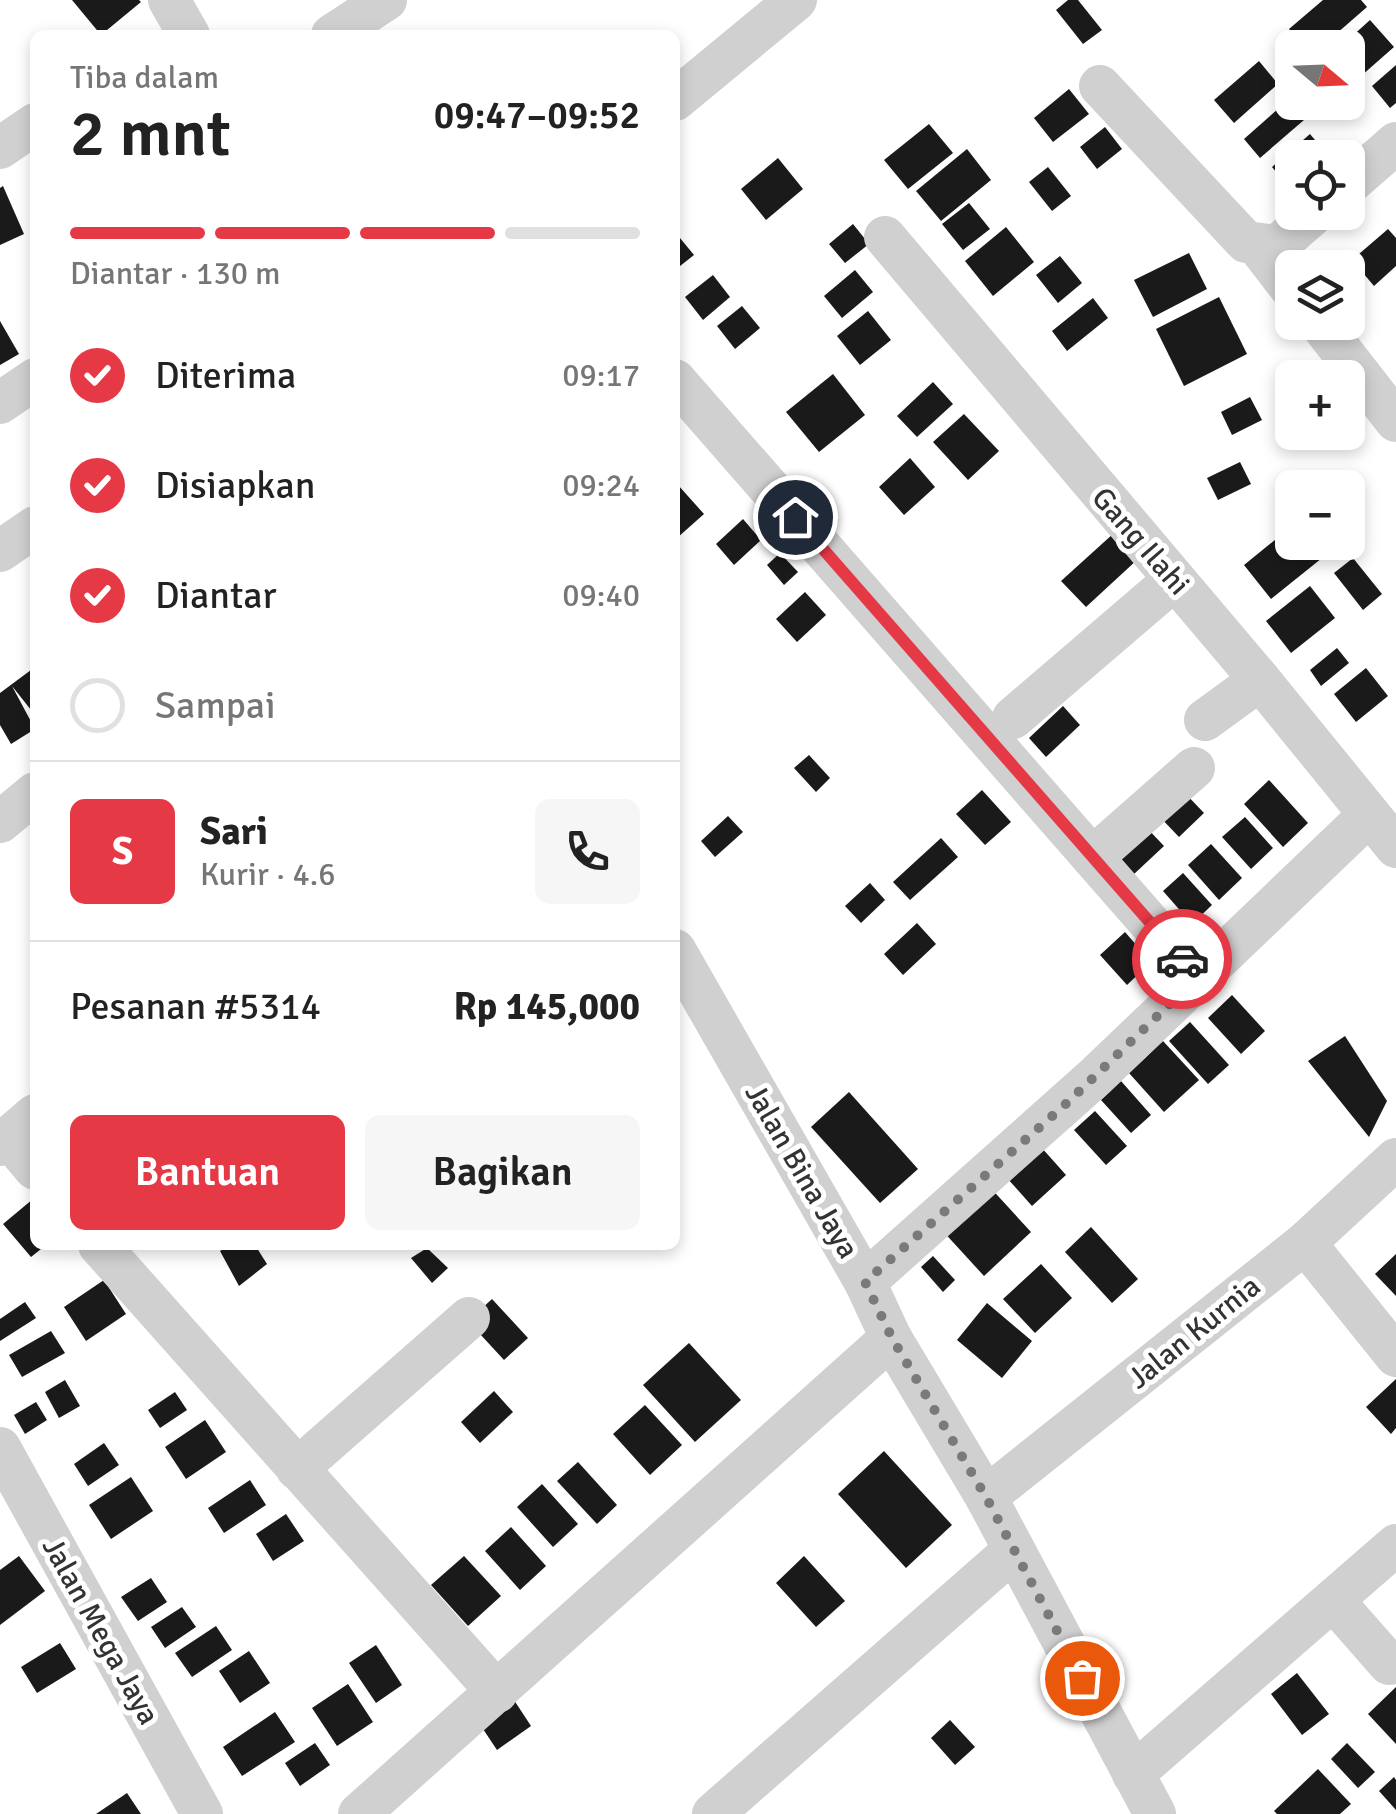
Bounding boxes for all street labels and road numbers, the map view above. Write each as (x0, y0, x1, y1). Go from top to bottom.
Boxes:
street label: Gang Ilahi (1084, 480, 1197, 603)
street label: Jalan Bina Jaya (737, 1077, 867, 1265)
street label: Jalan Kurnia (1121, 1268, 1268, 1397)
street label: Jalan Mega Jaya (34, 1531, 167, 1731)

